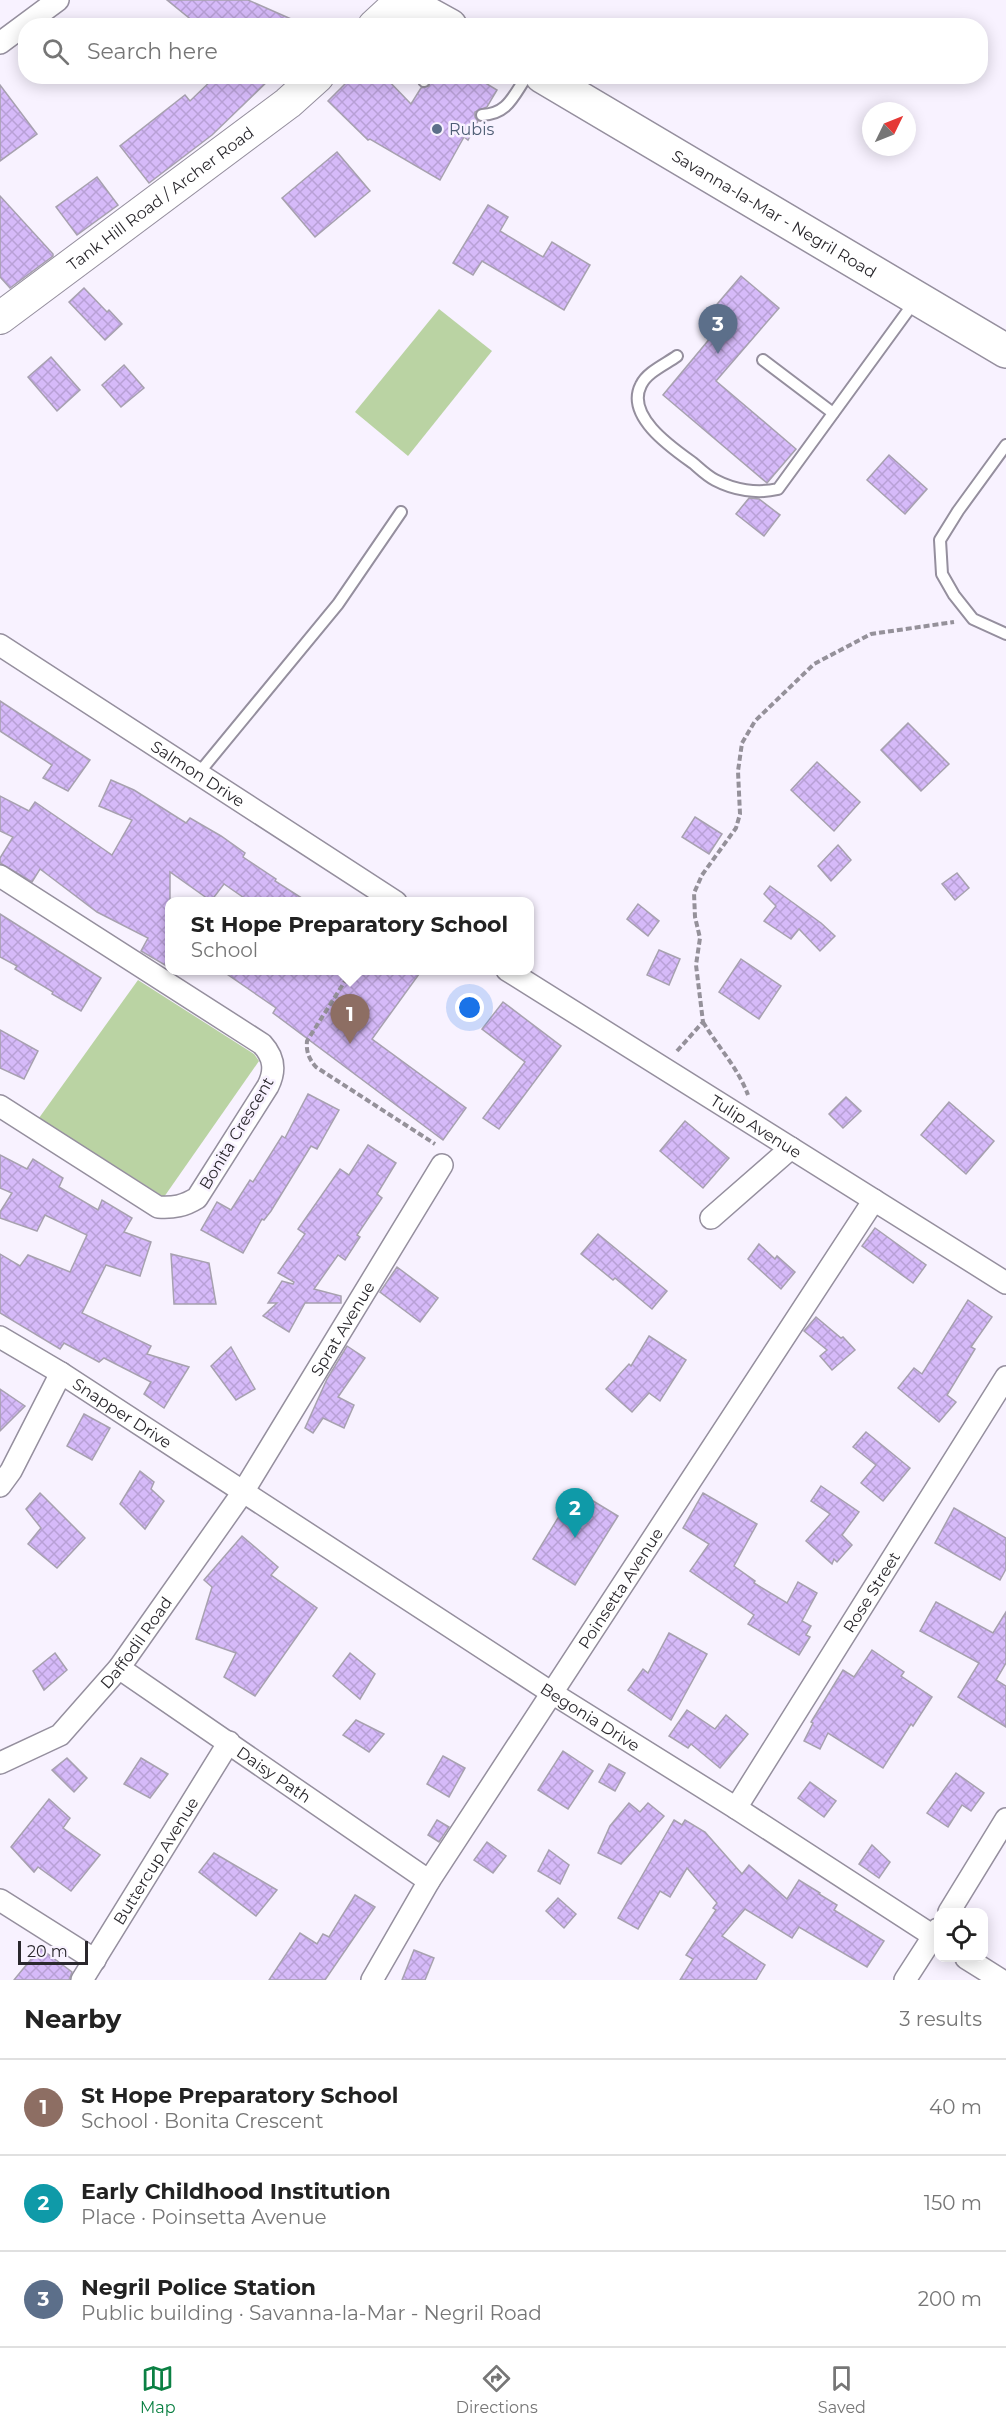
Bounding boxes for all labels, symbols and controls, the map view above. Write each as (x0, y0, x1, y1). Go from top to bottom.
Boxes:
search box (18, 18, 988, 84)
icon: search (39, 35, 72, 68)
text: Search here (87, 38, 218, 65)
north arrow (862, 102, 916, 156)
place label: Rubis (449, 120, 494, 139)
marker: Rubis (430, 122, 444, 136)
street label: Tank Hill Road / Archer Road (63, 123, 258, 275)
street label: Savanna-la-Mar - Negril Road (668, 146, 880, 282)
pin: 3 (698, 304, 738, 354)
street label: Salmon Drive (147, 737, 248, 811)
popup (165, 897, 534, 975)
text: St Hope Preparatory School (191, 911, 508, 938)
text: School (191, 938, 258, 962)
your location (455, 993, 484, 1022)
pin: 1 (330, 994, 370, 1044)
street label: Bonita Crescent (195, 1073, 278, 1193)
street label: Tulip Avenue (707, 1091, 805, 1162)
street label: Sprat Avenue (307, 1278, 379, 1380)
street label: Snapper Drive (69, 1374, 175, 1452)
pin: 2 (556, 1488, 594, 1538)
street label: Poinsetta Avenue (574, 1524, 667, 1652)
street label: Rose Street (839, 1548, 904, 1636)
street label: Daffodil Road (96, 1593, 176, 1693)
street label: Begonia Drive (537, 1679, 643, 1755)
street label: Daisy Path (233, 1743, 314, 1807)
street label: Buttercup Avenue (109, 1794, 203, 1928)
map controls (934, 1908, 988, 1962)
button: locate (934, 1908, 988, 1962)
scale bar (18, 1938, 88, 1966)
text: 20 m (27, 1942, 68, 1961)
text: Nearby (24, 2003, 121, 2035)
text: 3 results (899, 2007, 982, 2031)
text: St Hope Preparatory School (81, 2082, 398, 2109)
text: 1 (40, 2095, 47, 2119)
text: 40 m (929, 2095, 982, 2119)
text: School · Bonita Crescent (81, 2109, 324, 2133)
text: Early Childhood Institution (81, 2178, 391, 2205)
text: 2 (38, 2191, 49, 2215)
text: 150 m (924, 2191, 982, 2215)
text: Place · Poinsetta Avenue (81, 2205, 327, 2229)
text: Negril Police Station (81, 2274, 316, 2301)
text: 3 (38, 2287, 49, 2311)
text: 200 m (918, 2287, 982, 2311)
text: Public building · Savanna-la-Mar - Negril Road (81, 2301, 542, 2325)
tab: Map (140, 2362, 176, 2417)
tab: Directions (456, 2362, 538, 2417)
tab: Saved (818, 2362, 866, 2417)

